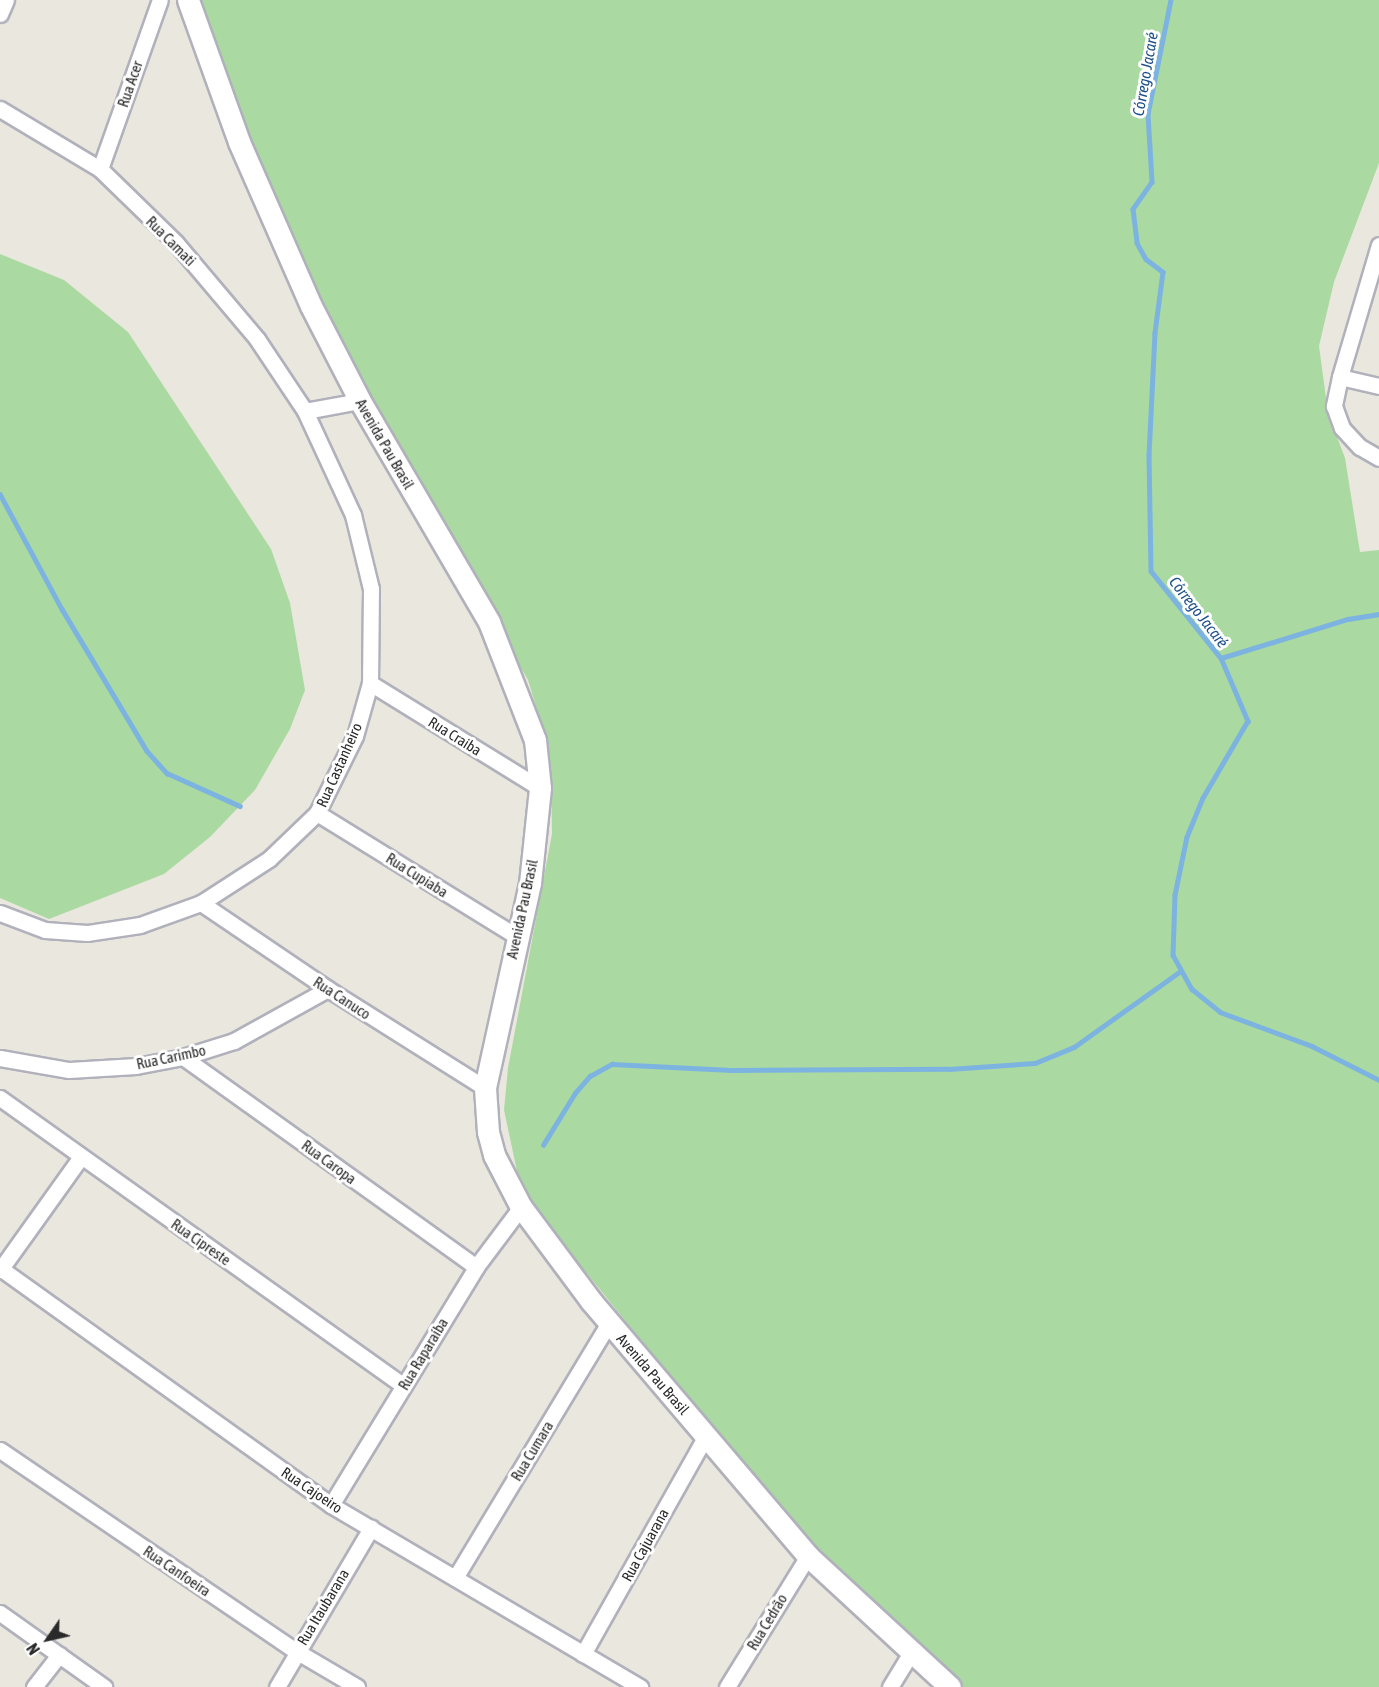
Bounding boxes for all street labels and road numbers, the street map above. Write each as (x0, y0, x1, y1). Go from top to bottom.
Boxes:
street label: Rua Acer (114, 58, 146, 110)
street label: Rua Camati (142, 212, 200, 270)
street label: Avenida Pau Brasil (352, 396, 418, 492)
street label: Rua Craiba (425, 713, 485, 759)
street label: Rua Castanheiro (312, 720, 366, 810)
street label: Rua Cupiaba (383, 849, 451, 901)
street label: Avenida Pau Brasil (503, 858, 541, 960)
street label: Rua Canuco (310, 973, 374, 1023)
street label: Rua Carimbo (135, 1041, 207, 1073)
street label: Rua Caropa (298, 1136, 360, 1188)
street label: Rua Cipreste (168, 1215, 234, 1269)
street label: Rua Raparaíba (394, 1315, 452, 1393)
street label: Avenida Pau Brasil (613, 1330, 693, 1418)
street label: Rua Cumara (507, 1418, 557, 1484)
street label: Rua Cajoeiro (278, 1463, 346, 1517)
street label: Rua Cajuarana (618, 1505, 672, 1585)
street label: Rua Canfoeira (140, 1542, 214, 1600)
street label: Rua Itaubarana (293, 1566, 353, 1648)
street label: Rua Cedrão (743, 1591, 791, 1653)

